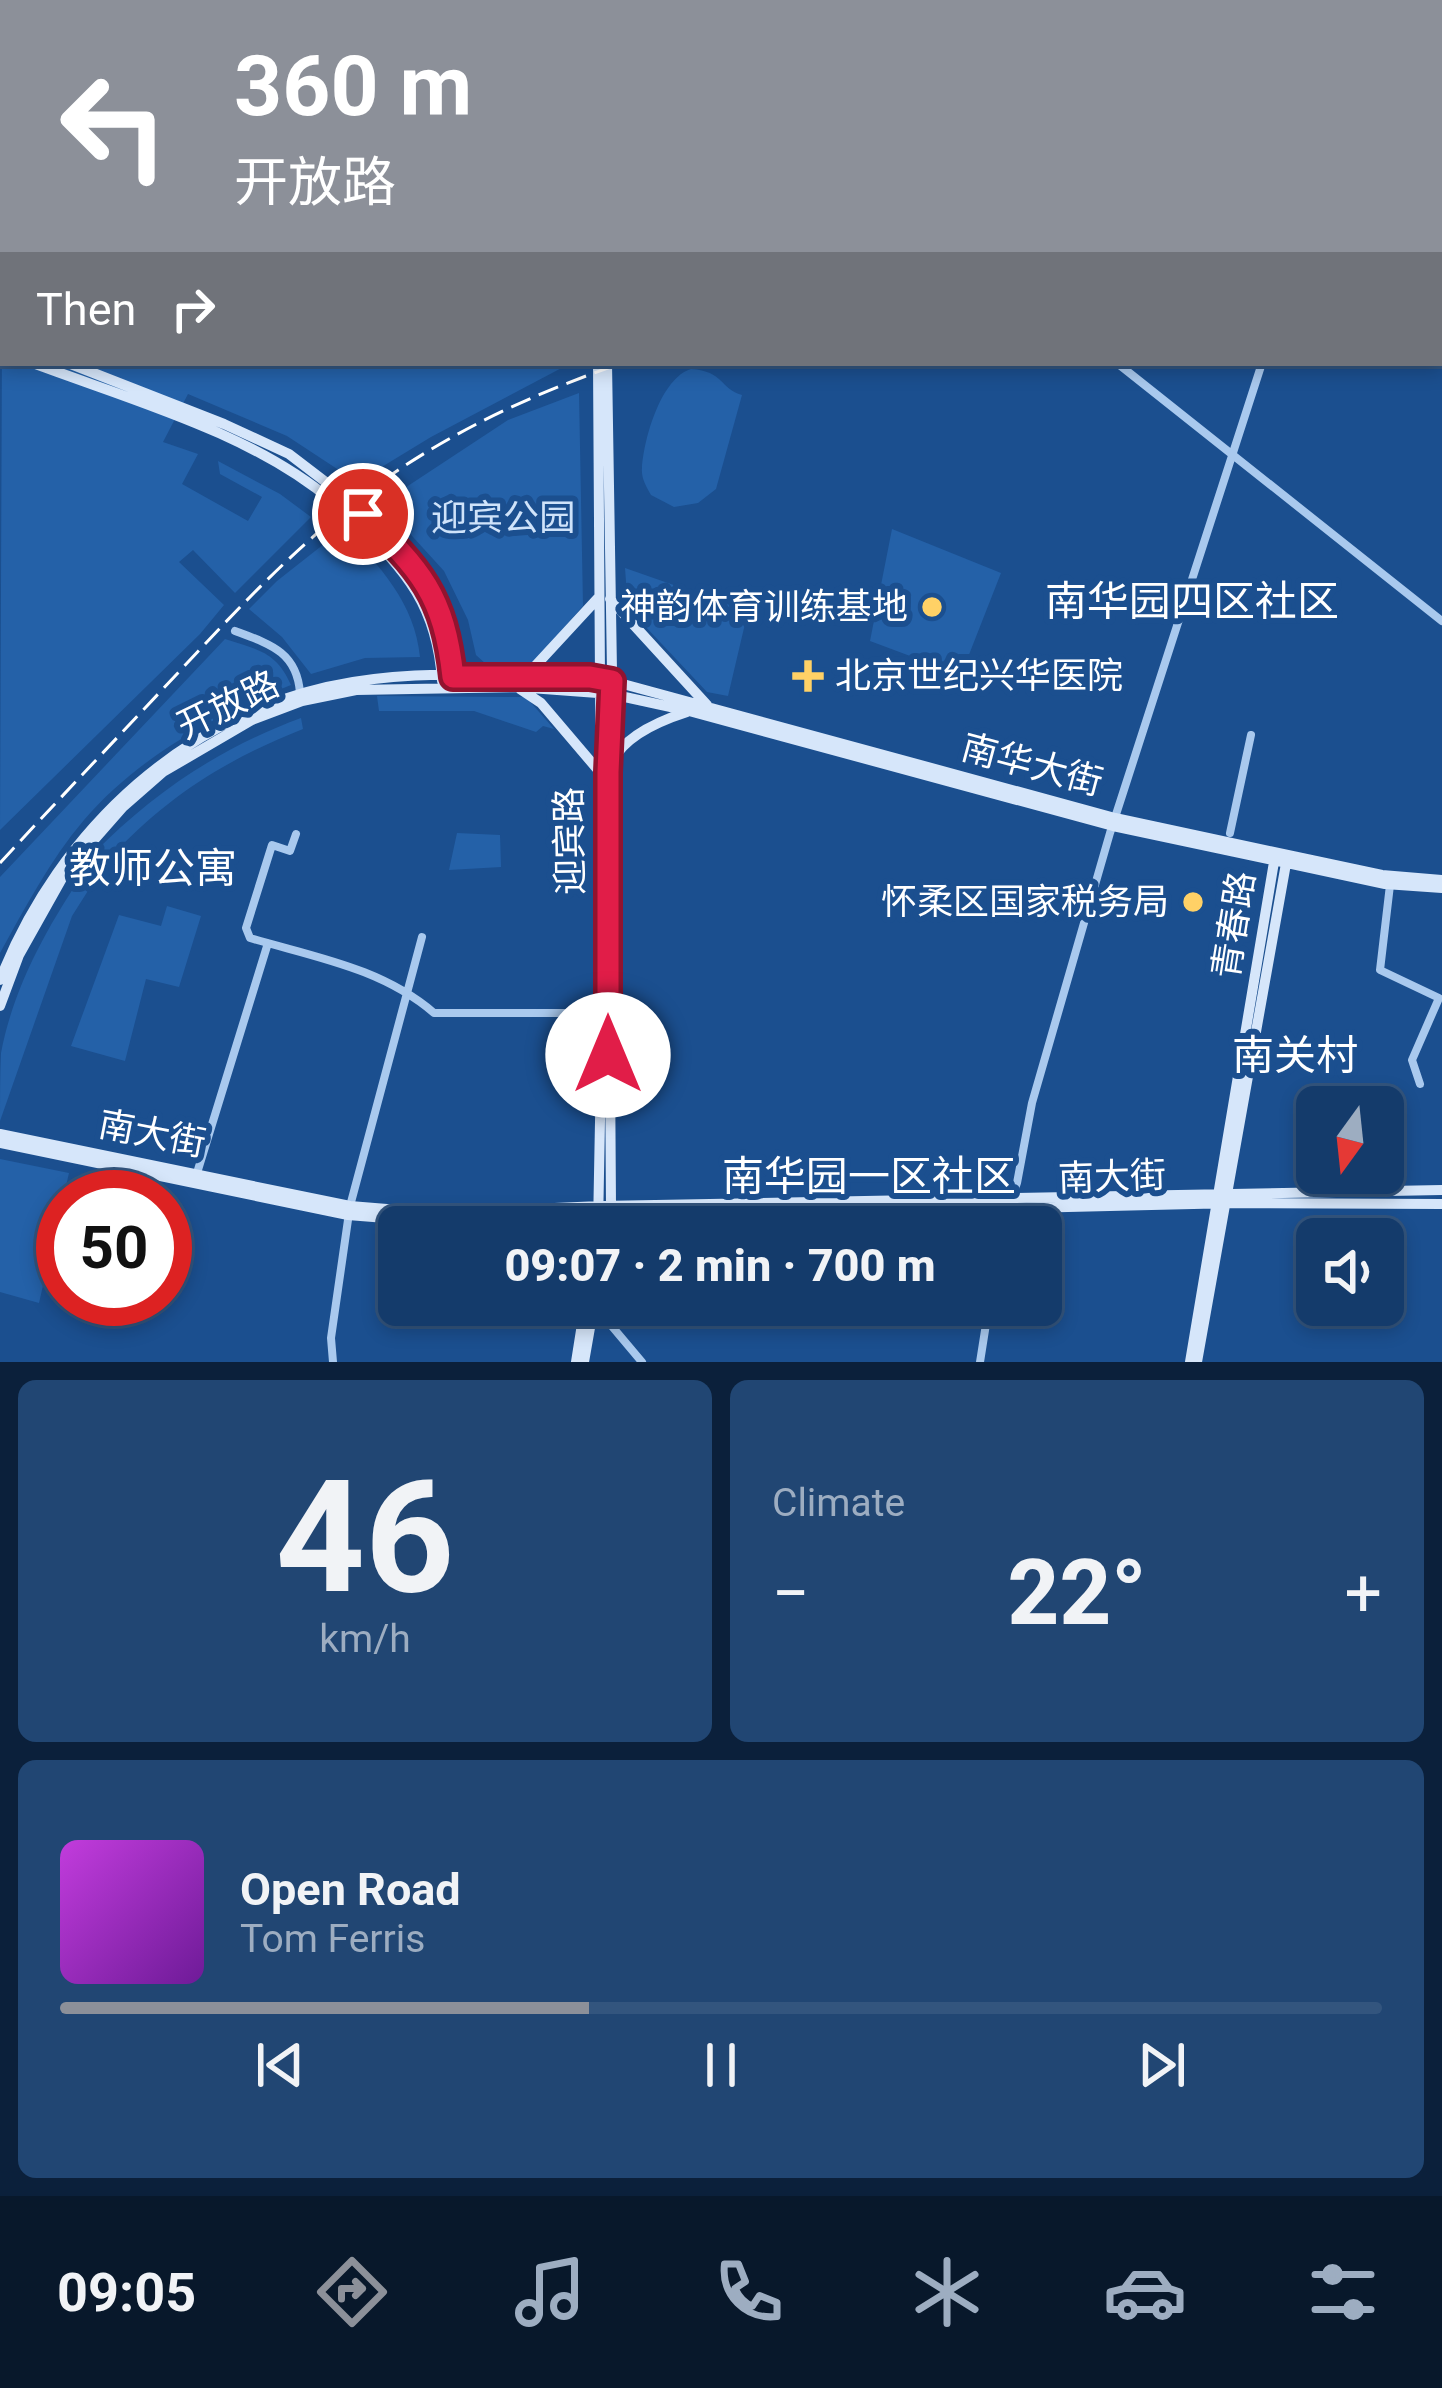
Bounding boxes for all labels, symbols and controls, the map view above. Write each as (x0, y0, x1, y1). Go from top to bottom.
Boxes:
text: 360 m (234, 37, 472, 136)
icon: left (36, 48, 192, 204)
text: 开放路 (234, 151, 396, 214)
icon: right (160, 276, 226, 342)
text: Then (36, 283, 136, 336)
pin (312, 463, 414, 565)
icon: arrive (330, 481, 396, 547)
park label: 迎宾公园 (431, 497, 575, 539)
district label: 南华园四区社区 (1045, 577, 1339, 626)
place label: 神韵体育训练基地 (620, 586, 908, 628)
marker: 神韵体育训练基地 (919, 594, 945, 620)
place label: 北京世纪兴华医院 (835, 655, 1123, 697)
marker: 北京世纪兴华医院 (792, 660, 824, 692)
street label: 开放路 (170, 662, 286, 748)
street label: 南华大街 (957, 726, 1107, 804)
street label: 迎宾路 (548, 787, 592, 895)
district label: 教师公寓 (69, 844, 237, 893)
street label: 青春路 (1205, 868, 1263, 982)
place label: 怀柔区国家税务局 (881, 881, 1169, 923)
marker: 怀柔区国家税务局 (1180, 889, 1206, 915)
position arrow (545, 992, 671, 1118)
district label: 南关村 (1232, 1031, 1358, 1080)
north arrow (1296, 1086, 1404, 1194)
map controls (1296, 1086, 1404, 1326)
street label: 南大街 (95, 1103, 209, 1165)
district label: 南华园一区社区 (722, 1152, 1016, 1201)
street label: 南大街 (1057, 1154, 1167, 1200)
speed limit sign: 50 (36, 1170, 192, 1326)
button: sound (1296, 1218, 1404, 1326)
text: 09:07 · 2 min · 700 m (504, 1239, 936, 1292)
text: 46 (275, 1446, 455, 1629)
text: Climate (772, 1480, 905, 1526)
text: 22° (1008, 1541, 1147, 1646)
text: − (772, 1555, 810, 1632)
text: + (1345, 1555, 1382, 1632)
text: km/h (319, 1616, 411, 1662)
text: Open Road (240, 1863, 461, 1916)
text: Tom Ferris (240, 1916, 425, 1962)
icon: previous (247, 2032, 313, 2098)
icon: pause (688, 2032, 754, 2098)
icon: next (1129, 2032, 1195, 2098)
icon: directions (310, 2250, 394, 2334)
icon: music (508, 2250, 592, 2334)
icon: phone (707, 2250, 791, 2334)
icon: climate (905, 2250, 989, 2334)
icon: car (1103, 2250, 1187, 2334)
icon: filters (1301, 2250, 1385, 2334)
text: 09:05 (57, 2261, 196, 2324)

